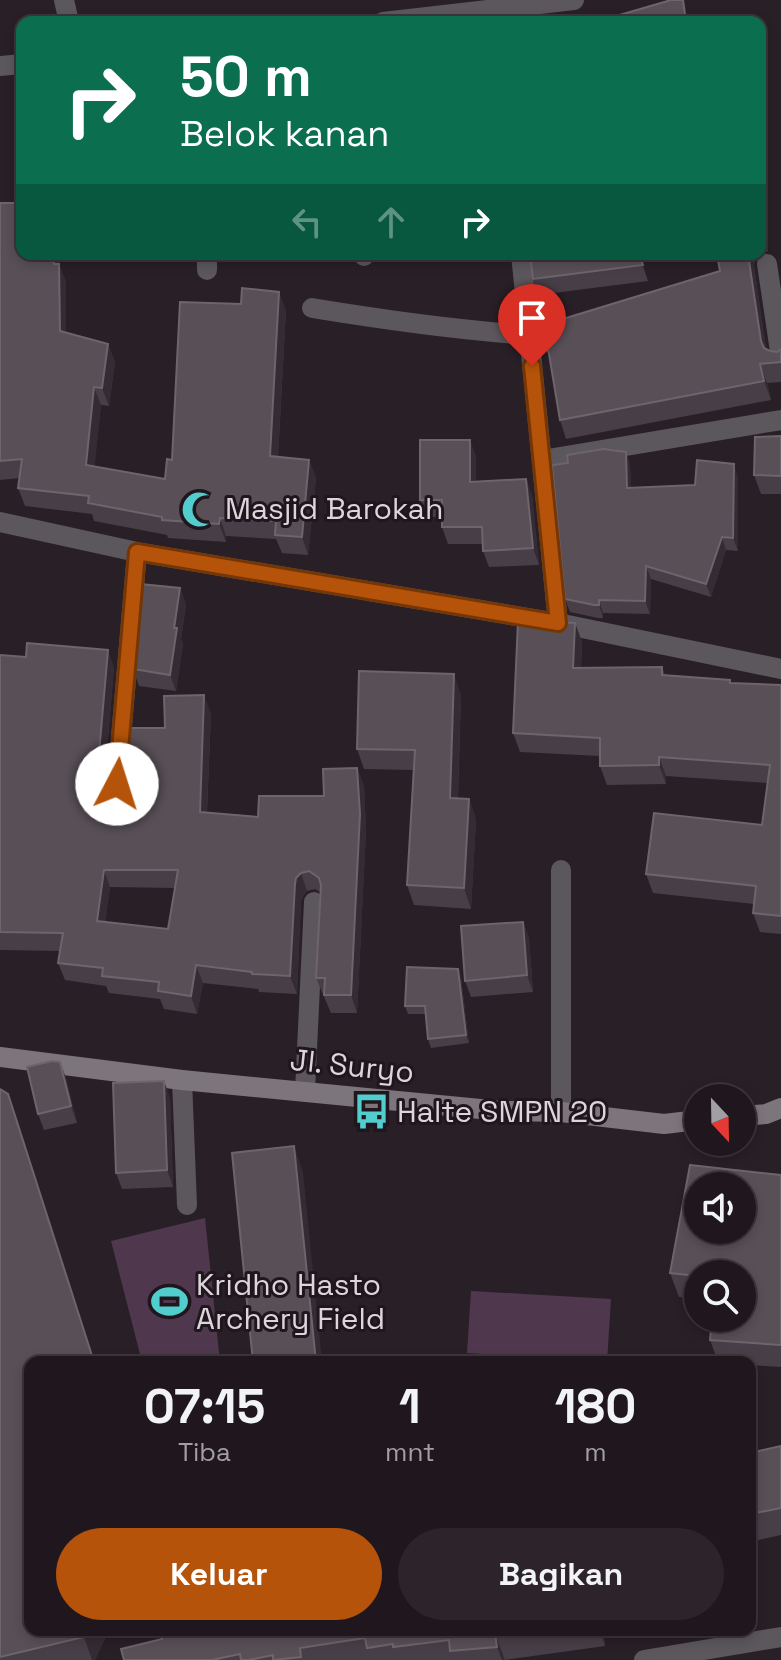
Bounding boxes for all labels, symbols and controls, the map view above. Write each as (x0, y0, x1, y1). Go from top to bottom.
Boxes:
text: 50 m (180, 41, 312, 112)
icon: right (48, 48, 152, 152)
text: Belok kanan (180, 111, 389, 157)
icon: left (285, 200, 329, 244)
icon: ahead (369, 200, 413, 244)
icon: right (453, 200, 497, 244)
pin (498, 284, 566, 366)
icon: arrive (510, 296, 554, 340)
place label: Masjid Barokah (225, 489, 444, 528)
mosque icon: Masjid Barokah (180, 490, 218, 528)
position arrow (75, 742, 159, 826)
street label: Jl. Suryo (288, 1040, 416, 1091)
north arrow (684, 1084, 756, 1156)
map controls (684, 1084, 756, 1332)
place label: Halte SMPN 20 (397, 1092, 607, 1131)
bus stop icon: Halte SMPN 20 (352, 1093, 390, 1131)
button: sound (684, 1172, 756, 1244)
button: search (684, 1260, 756, 1332)
place label: Kridho Hasto Archery Field (196, 1265, 385, 1338)
sports icon: Kridho Hasto Archery Field (151, 1283, 189, 1321)
text: 07:15 (144, 1376, 265, 1437)
text: 1 (399, 1376, 421, 1437)
text: 180 (555, 1376, 636, 1437)
text: Tiba (178, 1435, 231, 1469)
text: mnt (385, 1435, 435, 1469)
text: m (584, 1435, 607, 1469)
button: Keluar (56, 1528, 382, 1620)
button: Bagikan (398, 1528, 724, 1620)

